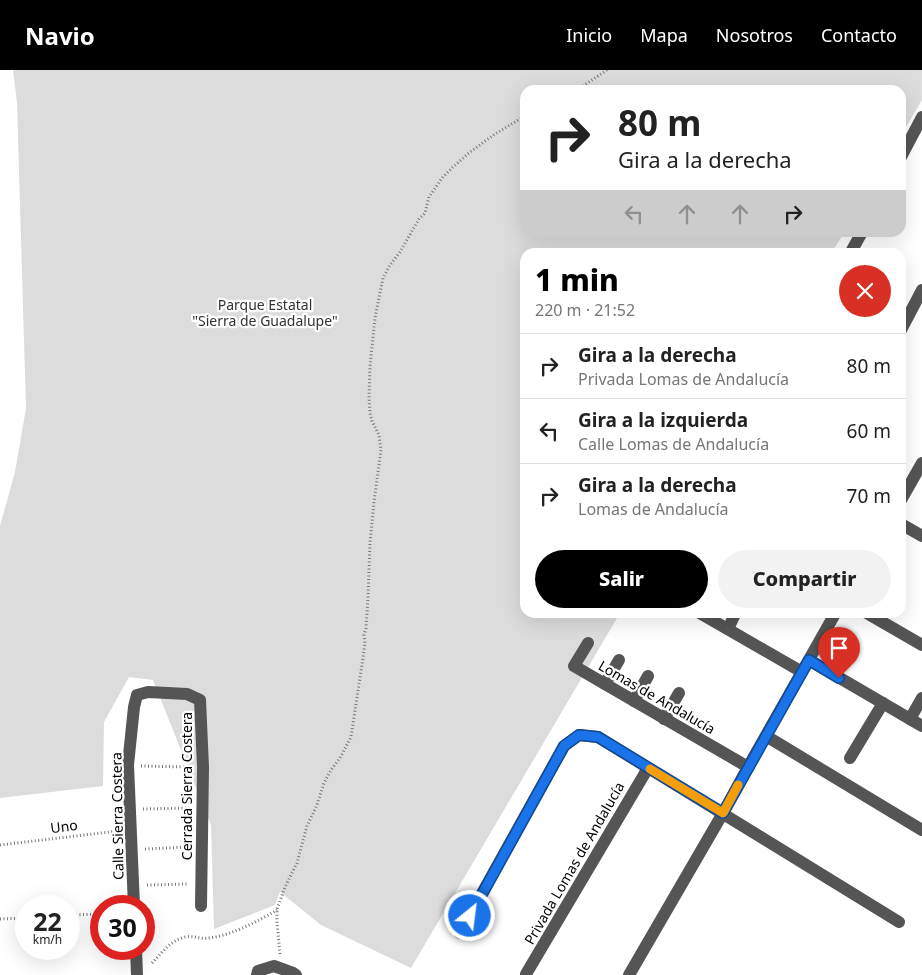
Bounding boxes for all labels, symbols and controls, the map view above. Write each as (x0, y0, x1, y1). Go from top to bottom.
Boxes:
text: Navio (25, 19, 95, 52)
text: Inicio (566, 23, 612, 47)
text: Mapa (640, 23, 688, 47)
text: Nosotros (716, 23, 793, 47)
text: Contacto (821, 23, 897, 47)
text: 80 m (618, 99, 701, 146)
icon: right (535, 105, 600, 170)
text: Gira a la derecha (618, 144, 792, 174)
icon: left (620, 200, 648, 228)
icon: ahead (673, 200, 701, 228)
icon: ahead (726, 200, 754, 228)
icon: right (779, 200, 807, 228)
text: 1 min (535, 259, 619, 300)
button: close (839, 265, 891, 317)
park label: Parque Estatal "Sierra de Guadalupe" (192, 295, 338, 330)
text: 220 m · 21:52 (535, 299, 635, 321)
text: Gira a la derecha (578, 342, 737, 368)
icon: right (535, 352, 563, 380)
text: 80 m (847, 353, 891, 379)
text: Privada Lomas de Andalucía (578, 368, 789, 390)
text: Gira a la izquierda (578, 407, 748, 433)
icon: left (535, 417, 563, 445)
text: 60 m (847, 418, 891, 444)
text: Calle Lomas de Andalucía (578, 433, 769, 455)
text: Gira a la derecha (578, 472, 737, 498)
icon: right (535, 482, 563, 510)
text: 70 m (847, 483, 891, 509)
text: Lomas de Andalucía (578, 498, 729, 520)
button: Salir (535, 550, 708, 608)
button: Compartir (718, 550, 891, 608)
pin (818, 627, 860, 678)
icon: arrive (825, 634, 853, 662)
street label: Lomas de Andalucía (595, 656, 719, 738)
street label: Cerrada Sierra Costera (177, 712, 196, 860)
street label: Calle Sierra Costera (106, 752, 128, 880)
street label: Privada Lomas de Andalucía (520, 778, 628, 948)
street label: Uno (49, 815, 79, 837)
position arrow (443, 889, 495, 941)
speed limit sign: 30 (90, 895, 155, 960)
text: 22 (33, 904, 62, 938)
text: km/h (33, 931, 62, 948)

